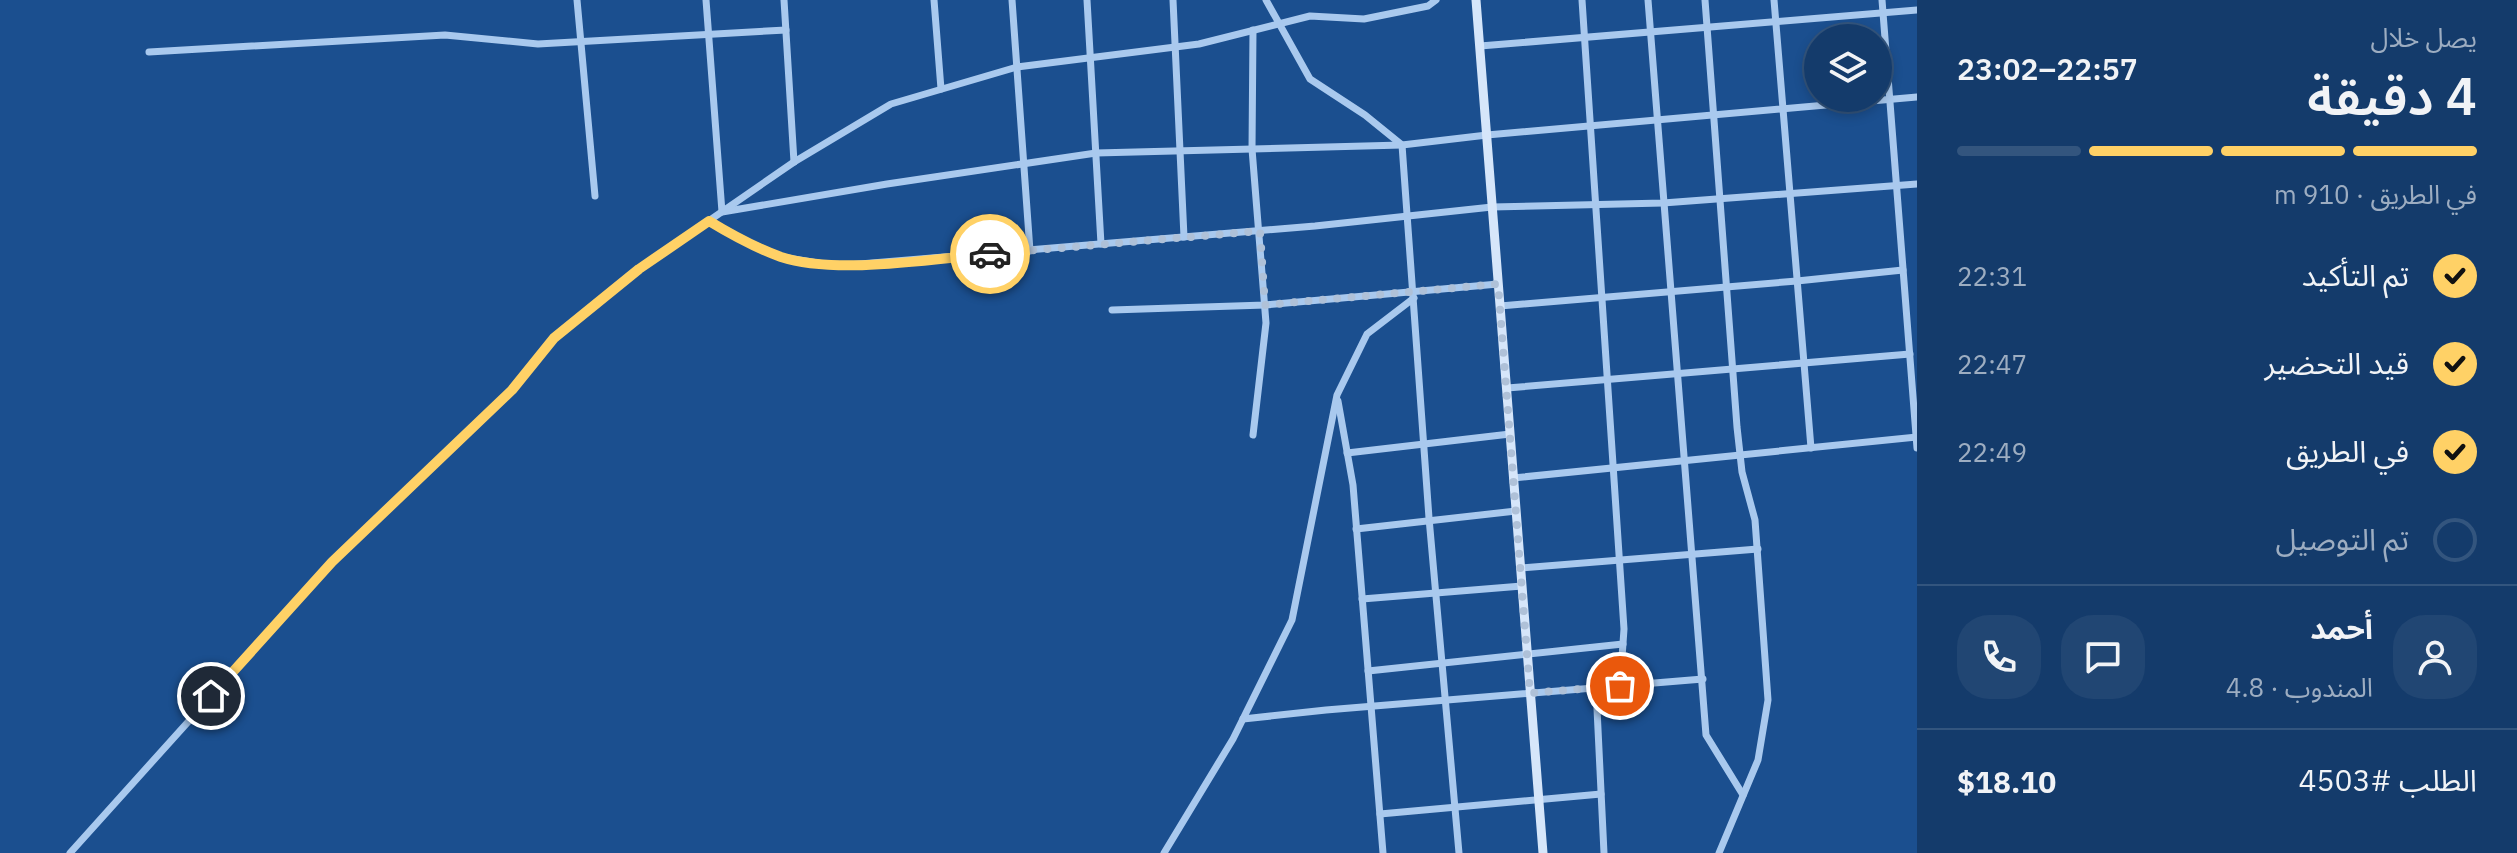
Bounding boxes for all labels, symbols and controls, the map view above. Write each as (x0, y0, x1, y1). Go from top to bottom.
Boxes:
text: يصل خلال (2370, 20, 2477, 54)
map controls (1804, 24, 1892, 112)
button: layers (1804, 24, 1892, 112)
text: 22:57–23:02 (1957, 49, 2138, 88)
text: 4 دقيقة (2307, 62, 2477, 129)
text: في الطريق · 910 m (2274, 177, 2477, 211)
courier (950, 214, 1030, 294)
icon: car (968, 232, 1012, 276)
icon: check (2433, 254, 2477, 298)
text: تم التأكيد (2302, 255, 2409, 294)
text: 22:31 (1957, 259, 2027, 293)
icon: check (2433, 342, 2477, 386)
text: قيد التحضير (2265, 343, 2409, 382)
text: 22:47 (1957, 347, 2027, 381)
icon: check (2433, 430, 2477, 474)
text: في الطريق (2286, 431, 2409, 470)
text: 22:49 (1957, 435, 2027, 469)
text: تم التوصيل (2276, 519, 2409, 558)
text: أحمد (2310, 608, 2373, 647)
button: phone (1957, 615, 2041, 699)
button: chat (2061, 615, 2145, 699)
button: person (2393, 615, 2477, 699)
pin (1586, 652, 1654, 720)
pin (177, 662, 245, 730)
icon: bag (1598, 664, 1642, 708)
text: المندوب · 4.8 (2226, 670, 2373, 704)
icon: home (189, 674, 233, 718)
text: الطلب #4503 (2299, 760, 2477, 799)
text: $18.10 (1957, 762, 2056, 801)

